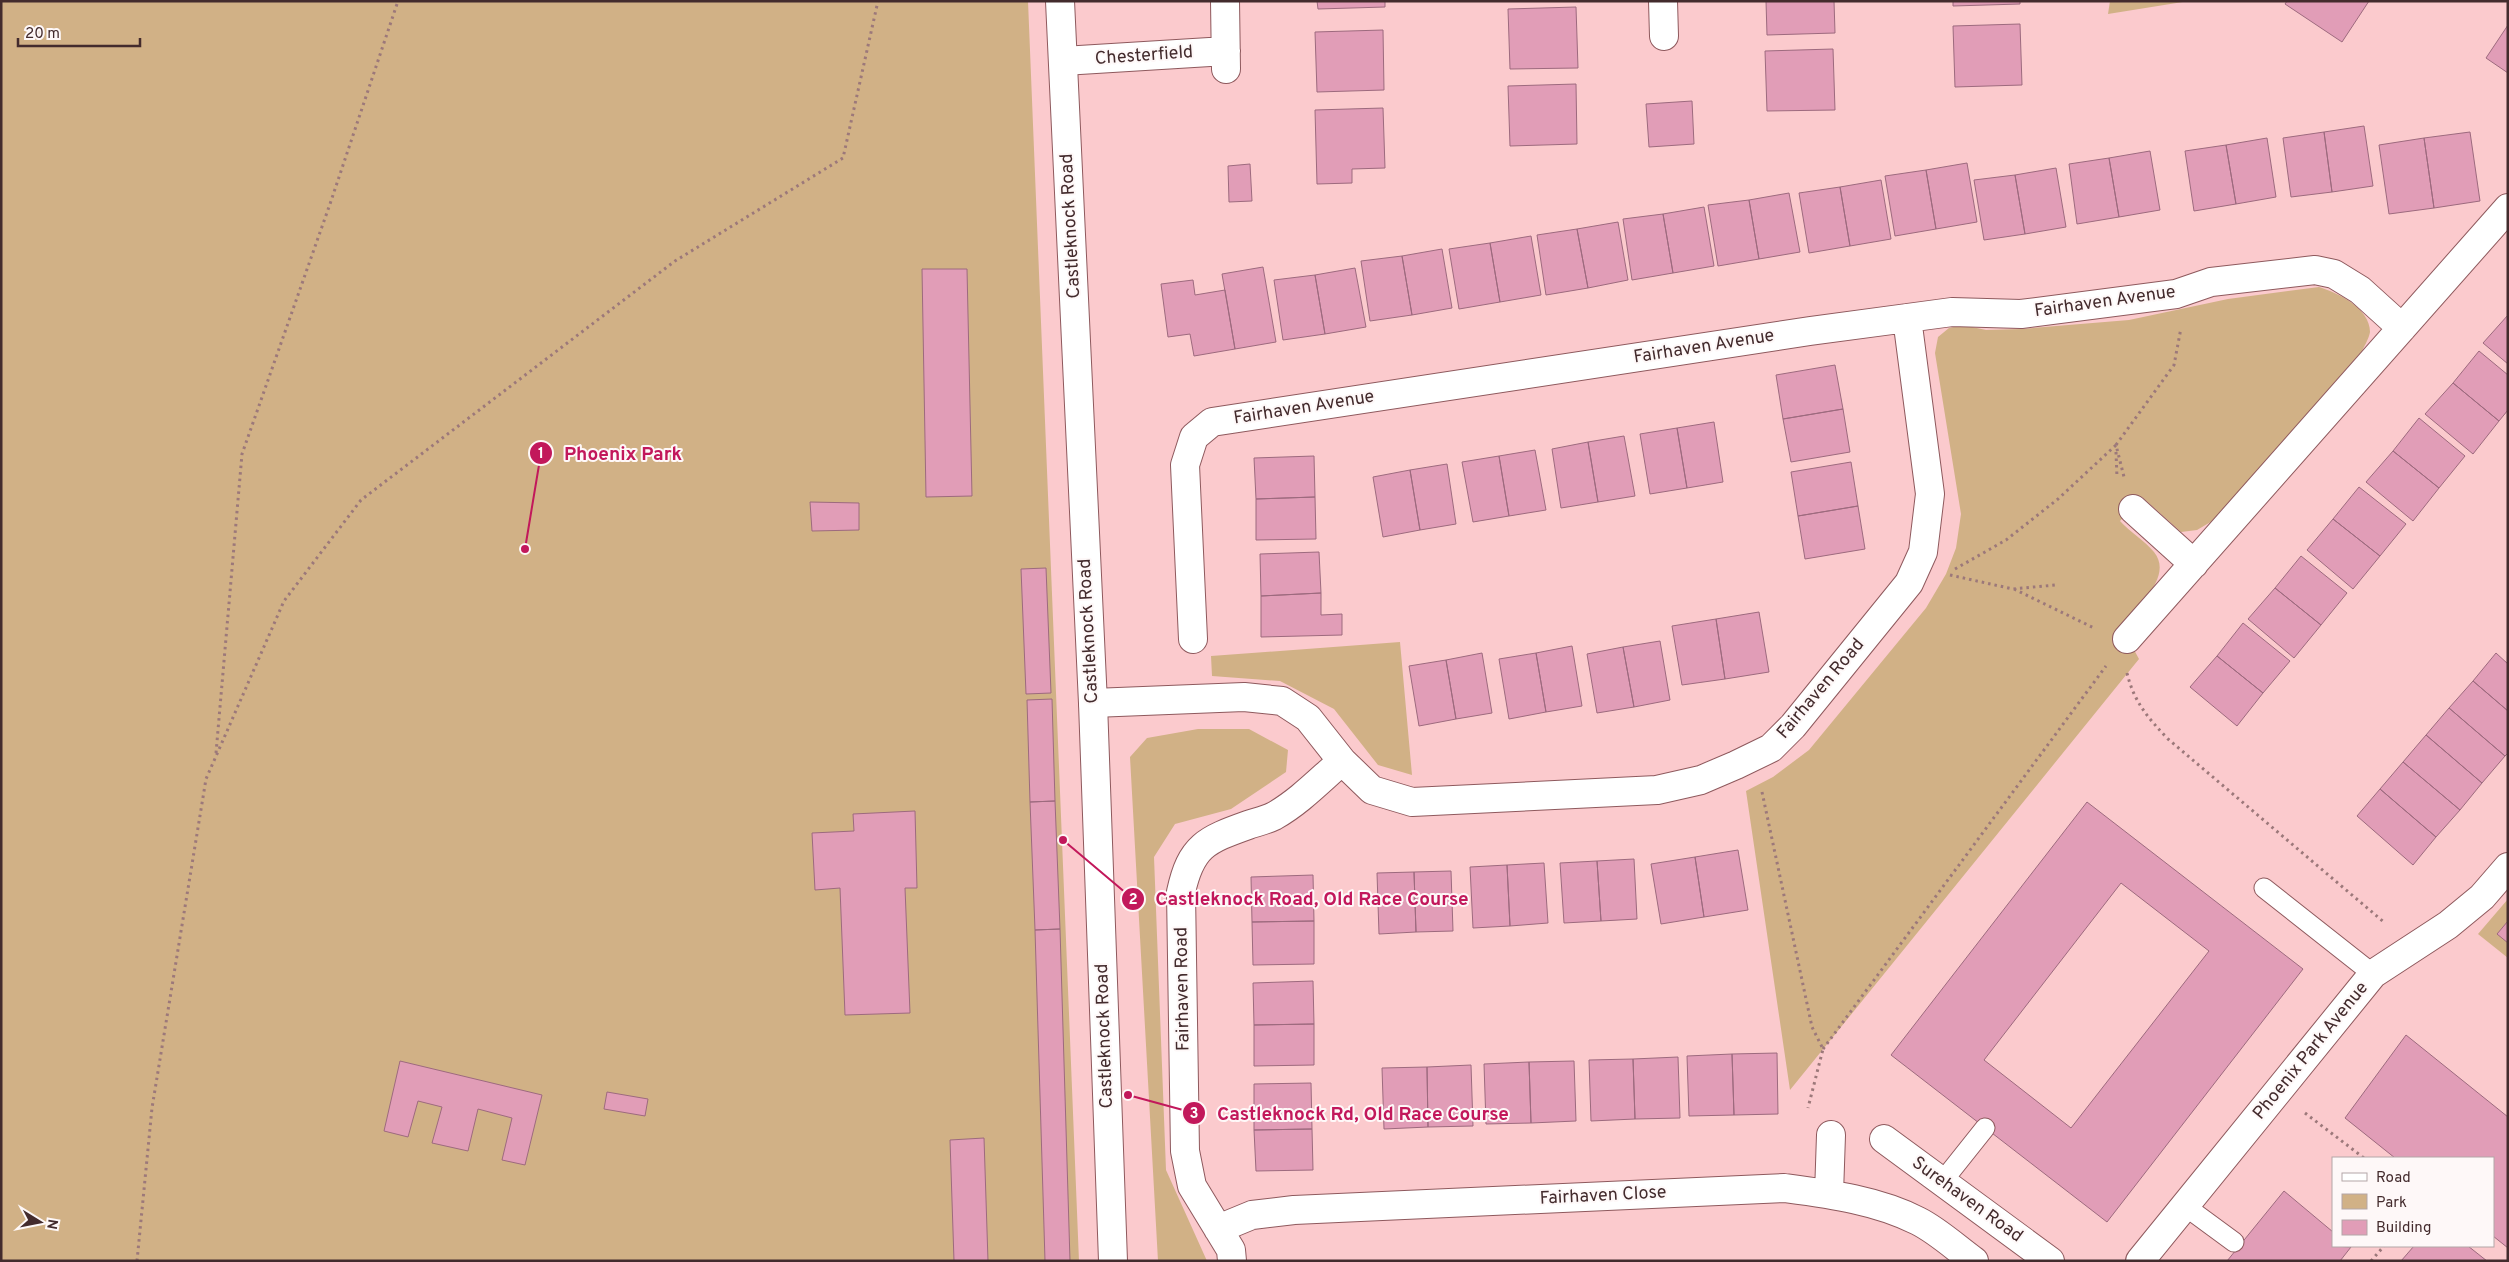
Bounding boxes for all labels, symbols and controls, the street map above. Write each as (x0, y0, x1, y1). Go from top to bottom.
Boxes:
scale bar (18, 15, 140, 47)
text: 20 m (25, 25, 60, 44)
street label: Chesterfield (1094, 41, 1194, 71)
street label: Castleknock Road (1056, 153, 1086, 299)
street label: Fairhaven Avenue (2033, 281, 2177, 323)
street label: Fairhaven Avenue (1632, 325, 1776, 369)
street label: Fairhaven Avenue (1232, 386, 1376, 430)
callout: Phoenix Park (529, 436, 692, 470)
text: Phoenix Park (564, 443, 682, 467)
text: 1 (538, 445, 544, 464)
street label: Castleknock Road (1074, 558, 1104, 704)
street label: Fairhaven Road (1772, 634, 1870, 744)
callout: Castleknock Road, Old Race Course (1121, 882, 1479, 916)
text: Castleknock Road, Old Race Course (1155, 888, 1469, 912)
text: 2 (1128, 891, 1138, 910)
street label: Fairhaven Road (1170, 927, 1196, 1051)
street label: Castleknock Road (1091, 963, 1119, 1109)
street label: Phoenix Park Avenue (2248, 977, 2374, 1125)
callout: Castleknock Rd, Old Race Course (1182, 1096, 1519, 1130)
text: Castleknock Rd, Old Race Course (1217, 1103, 1509, 1127)
text: 3 (1190, 1105, 1199, 1124)
street label: Surehaven Road (1907, 1152, 2027, 1248)
legend (2332, 1157, 2494, 1247)
text: Road (2376, 1169, 2411, 1188)
street label: Fairhaven Close (1539, 1181, 1667, 1211)
text: Park (2376, 1194, 2407, 1213)
north arrow (15, 1197, 65, 1247)
text: N (42, 1218, 61, 1230)
text: Building (2376, 1219, 2431, 1238)

